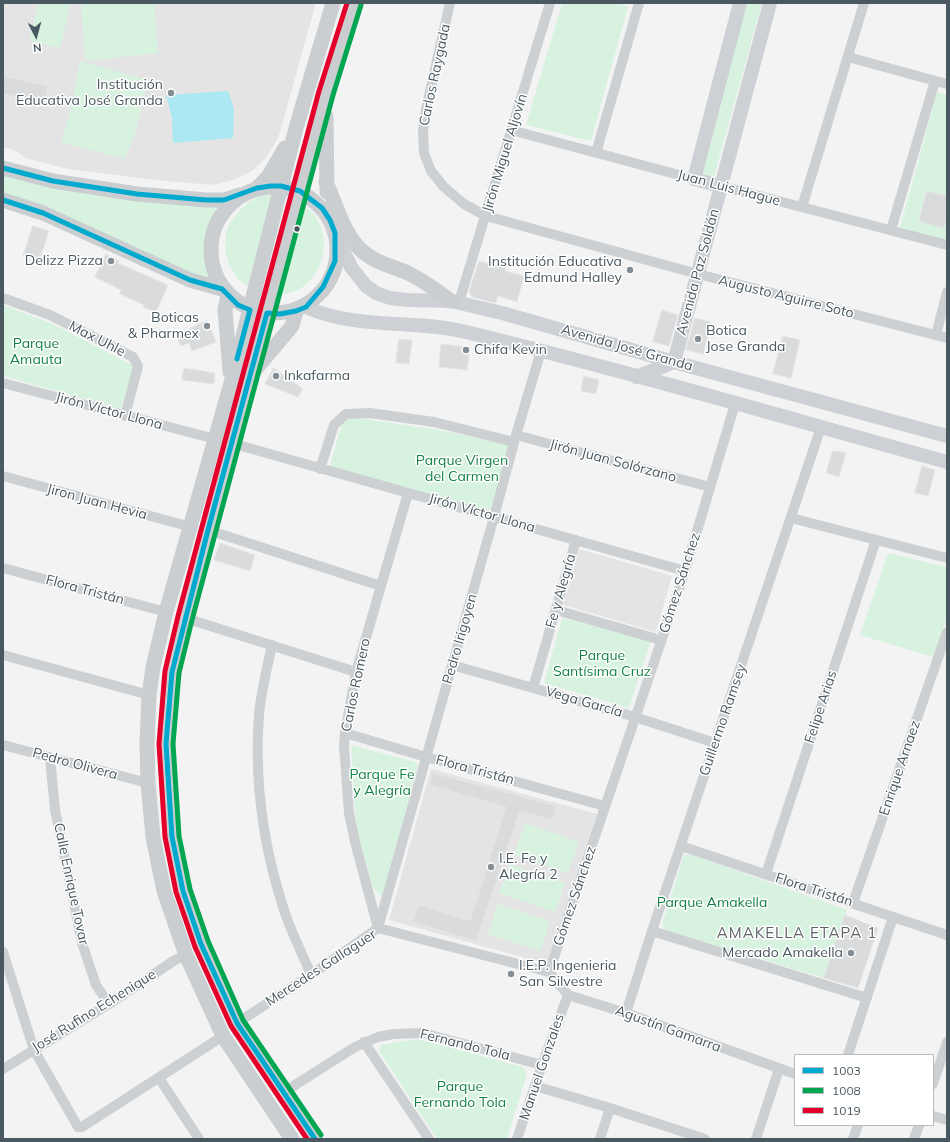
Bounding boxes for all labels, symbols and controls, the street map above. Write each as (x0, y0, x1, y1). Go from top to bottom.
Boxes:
north arrow (16, 16, 56, 56)
street label: Carlos Raygada (416, 23, 454, 127)
text: N (32, 41, 42, 55)
place label: Institución Educativa José Granda (16, 77, 163, 110)
marker: Institución Educativa José Granda (166, 88, 176, 98)
street label: Jirón Miguel Aljovín (479, 92, 531, 214)
street label: Juan Luis Hague (676, 166, 782, 210)
street label: Avenida Paz Soldán (673, 207, 723, 337)
unlabelled marker (292, 224, 302, 234)
place label: Delizz Pizza (25, 253, 103, 269)
place label: Institución Educativa Edmund Halley (488, 254, 622, 286)
marker: Delizz Pizza (106, 256, 116, 266)
marker: Institución Educativa Edmund Halley (625, 265, 635, 275)
street label: Augusto Aguirre Soto (716, 272, 856, 322)
place label: Boticas & Pharmex (128, 310, 199, 342)
street label: Max Uhle (66, 318, 128, 360)
marker: Boticas & Pharmex (202, 321, 212, 331)
street label: Avenida José Granda (559, 321, 695, 375)
place label: Botica Jose Granda (706, 323, 785, 356)
marker: Botica Jose Granda (693, 334, 703, 344)
park label: Parque Amauta (10, 336, 62, 368)
place label: Chifa Kevin (474, 342, 547, 358)
marker: Chifa Kevin (461, 345, 471, 355)
place label: Inkafarma (284, 368, 350, 384)
marker: Inkafarma (271, 371, 281, 381)
street label: Jirón Víctor Llona (54, 389, 164, 433)
street label: Jirón Juan Solórzano (548, 436, 678, 486)
park label: Parque Virgen del Carmen (416, 453, 508, 486)
street label: Jiron Juan Hevia (45, 481, 149, 523)
street label: Jirón Víctor Llona (427, 490, 537, 536)
street label: Gómez Sánchez (656, 531, 704, 635)
street label: Fe y Alegría (542, 552, 580, 630)
street label: Flora Tristán (44, 571, 126, 609)
street label: Pedro Irigoyen (439, 592, 481, 686)
street label: Carlos Romero (338, 637, 374, 733)
park label: Parque Santísima Cruz (553, 648, 651, 680)
street label: Guillermo Ramsey (696, 662, 750, 778)
street label: Felipe Arias (801, 668, 841, 746)
street label: Vega García (544, 683, 624, 721)
street label: Enrique Arnaez (876, 718, 924, 818)
street label: Pedro Olivera (31, 745, 119, 783)
street label: Flora Tristán (434, 751, 516, 789)
park label: Parque Fe y Alegría (349, 767, 415, 800)
street label: Calle Enrique Tovar (50, 821, 92, 947)
street label: Gómez Sánchez (550, 844, 600, 948)
place label: I.E. Fe y Alegría 2 (499, 851, 558, 884)
marker: I.E. Fe y Alegría 2 (486, 862, 496, 872)
street label: Flora Tristán (773, 870, 855, 910)
park label: Parque Amakella (657, 895, 767, 911)
district label: AMAKELLA ETAPA 1 (717, 924, 877, 942)
street label: Mercedes Gallaguer (263, 926, 379, 1010)
place label: Mercado Amakella (722, 945, 843, 961)
marker: Mercado Amakella (846, 948, 856, 958)
place label: I.E.P. Ingenieria San Silvestre (519, 958, 616, 990)
street label: José Rufino Echenique (29, 966, 159, 1056)
marker: I.E.P. Ingenieria San Silvestre (506, 969, 516, 979)
street label: Agustín Gamarra (613, 1002, 723, 1056)
street label: Manuel Gonzales (516, 1012, 568, 1122)
street label: Fernando Tola (418, 1026, 512, 1064)
legend (794, 1054, 934, 1126)
text: 1003 (832, 1063, 861, 1078)
park label: Parque Fernando Tola (414, 1079, 506, 1112)
text: 1008 (832, 1083, 861, 1098)
text: 1019 (832, 1103, 861, 1118)

